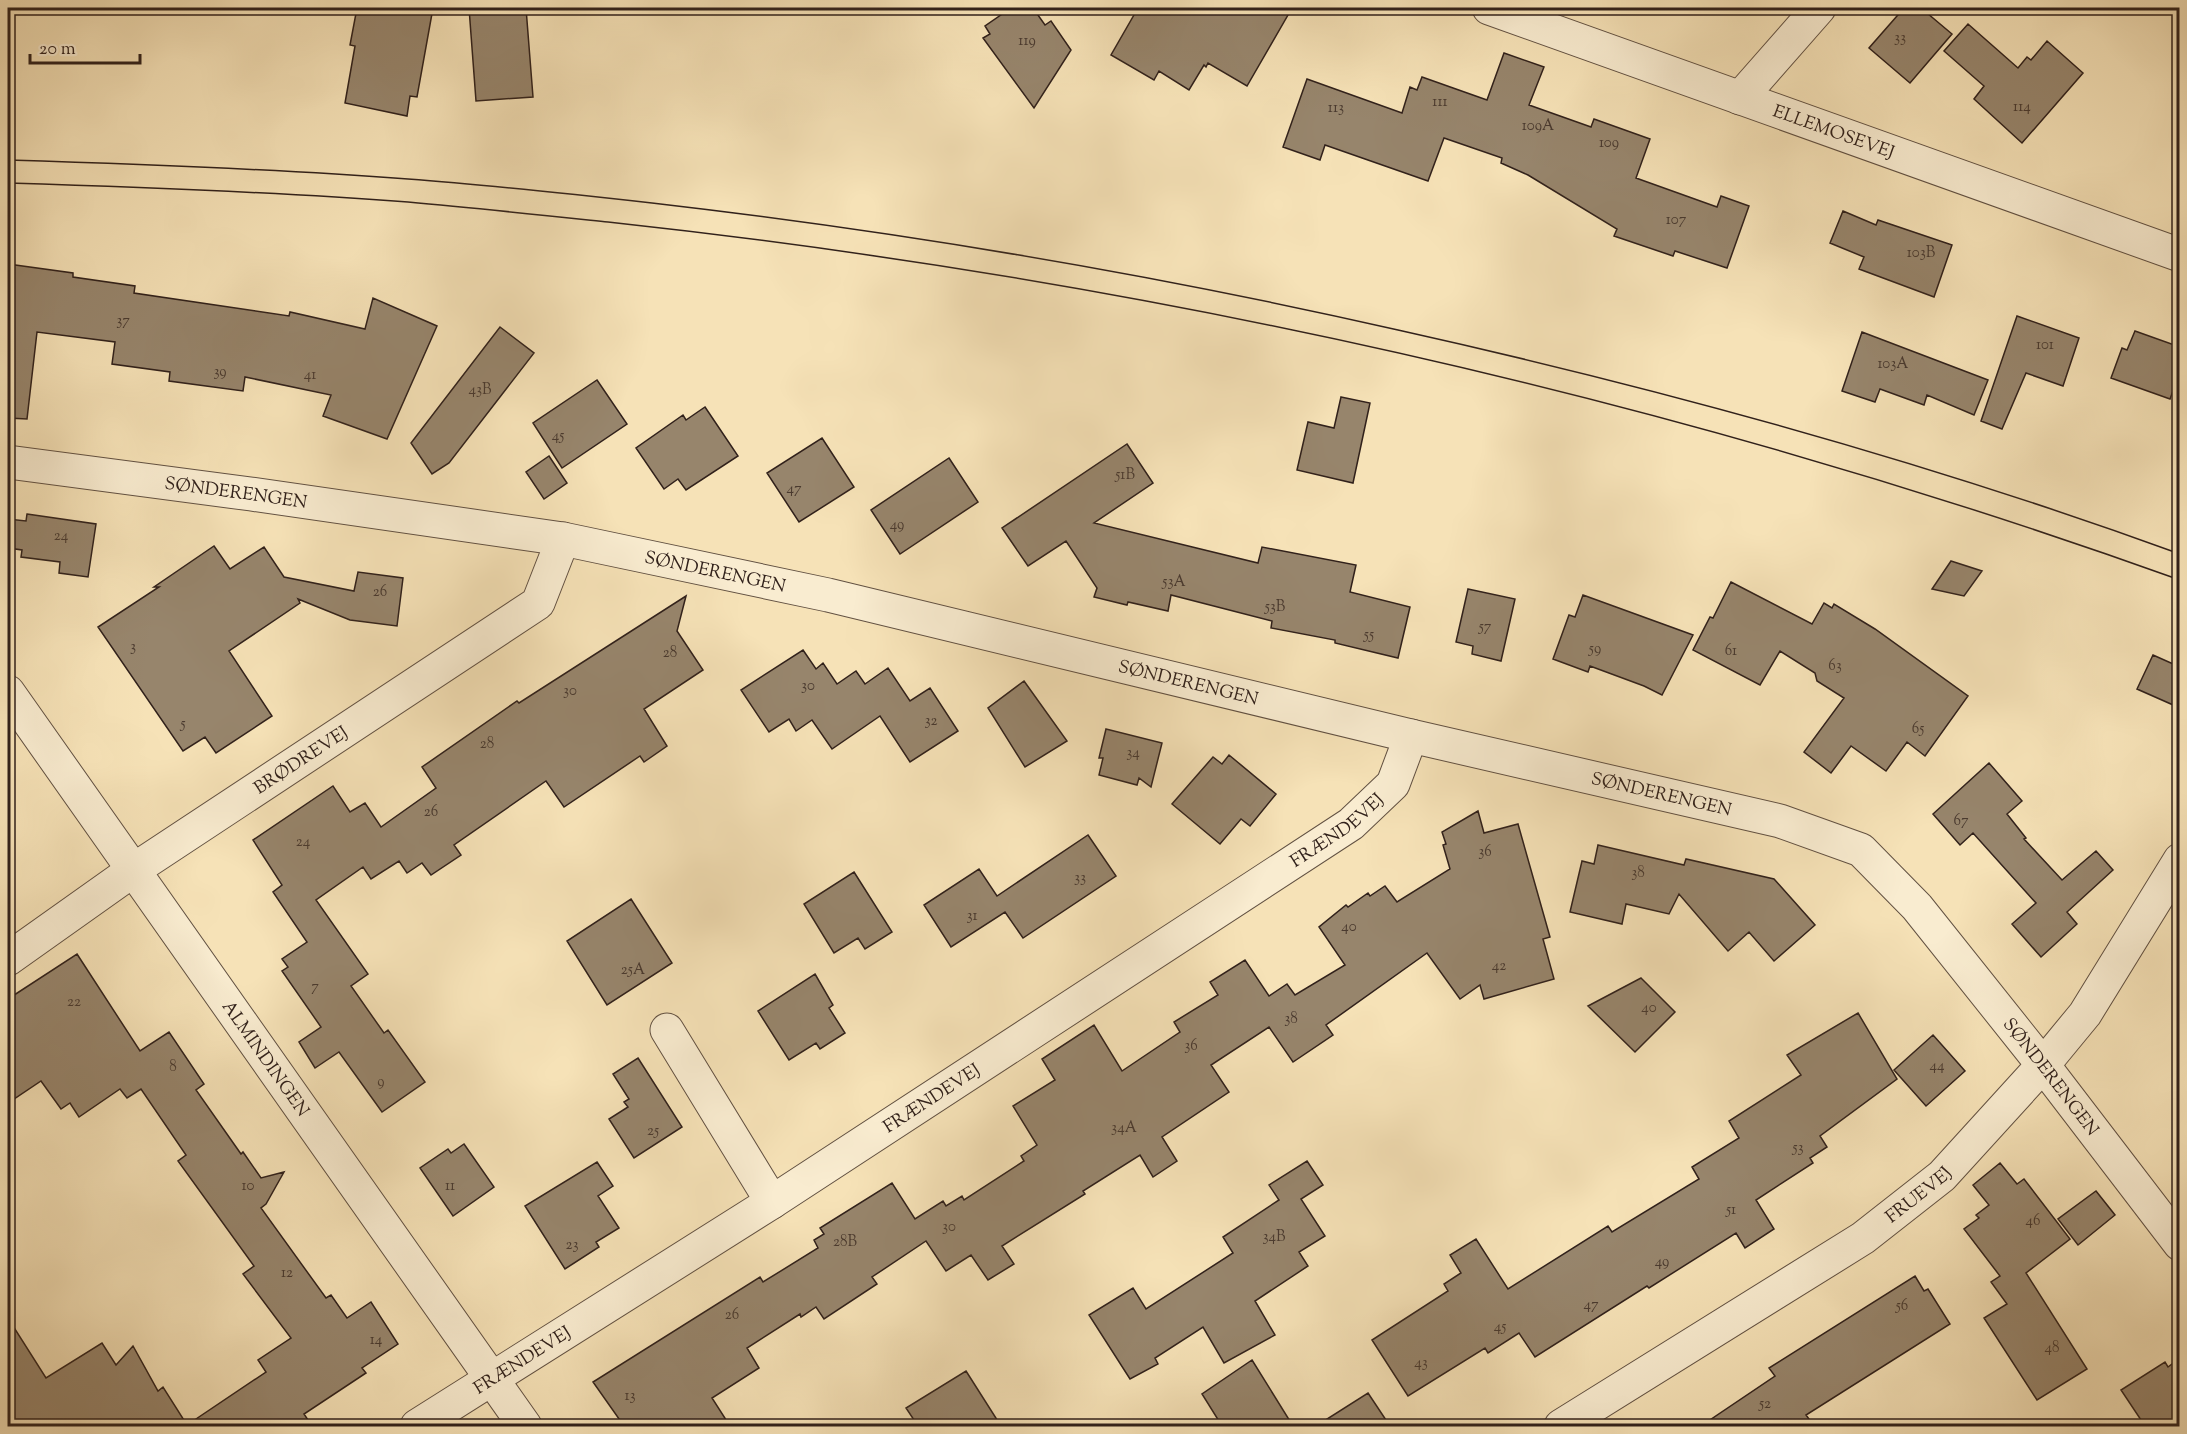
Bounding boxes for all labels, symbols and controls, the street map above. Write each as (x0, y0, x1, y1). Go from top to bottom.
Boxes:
scale bar (30, 27, 140, 65)
house number: 33 (1894, 28, 1906, 49)
house number: 119 (1018, 31, 1036, 52)
text: 20 m (39, 37, 76, 63)
house number: 111 (1432, 92, 1448, 113)
house number: 114 (2013, 97, 2031, 118)
house number: 113 (1328, 98, 1344, 119)
street label: ELLEMOSEVEJ (1769, 99, 1897, 167)
house number: 109A (1522, 116, 1554, 137)
house number: 109 (1599, 133, 1619, 154)
house number: 107 (1666, 210, 1687, 231)
house number: 103B (1907, 243, 1936, 264)
house number: 37 (116, 311, 130, 332)
house number: 101 (2036, 335, 2054, 356)
house number: 103A (1877, 354, 1909, 375)
house number: 39 (213, 362, 227, 383)
house number: 41 (304, 365, 316, 386)
house number: 43B (468, 380, 492, 401)
house number: 45 (552, 426, 564, 447)
house number: 51B (1114, 465, 1135, 486)
street label: SØNDERENGEN (163, 472, 309, 517)
house number: 47 (786, 479, 802, 500)
house number: 49 (890, 515, 904, 536)
house number: 24 (54, 526, 69, 547)
street label: SØNDERENGEN (642, 546, 788, 601)
house number: 53A (1161, 572, 1186, 593)
house number: 26 (373, 582, 387, 603)
house number: 53B (1264, 597, 1286, 618)
house number: 57 (1478, 617, 1492, 638)
house number: 55 (1363, 625, 1374, 646)
house number: 3 (130, 637, 136, 658)
house number: 59 (1588, 639, 1601, 660)
house number: 61 (1725, 641, 1737, 662)
house number: 28 (663, 643, 677, 664)
street label: SØNDERENGEN (1115, 655, 1261, 714)
house number: 63 (1828, 656, 1842, 677)
house number: 30 (801, 676, 815, 697)
house number: 30 (563, 681, 577, 702)
house number: 32 (924, 711, 938, 732)
house number: 5 (179, 714, 186, 735)
house number: 65 (1912, 719, 1924, 740)
street label: BRØDREVEJ (249, 721, 354, 802)
house number: 28 (480, 734, 494, 755)
house number: 34 (1126, 743, 1140, 764)
street label: SØNDERENGEN (1588, 767, 1734, 824)
street label: FRÆNDEVEJ (1286, 788, 1390, 875)
house number: 26 (424, 802, 438, 823)
house number: 67 (1954, 811, 1969, 832)
house number: 24 (296, 832, 311, 853)
house number: 36 (1478, 842, 1492, 863)
house number: 38 (1631, 863, 1645, 884)
house number: 33 (1074, 868, 1086, 889)
house number: 31 (966, 906, 978, 927)
house number: 40 (1341, 917, 1357, 938)
house number: 42 (1492, 956, 1506, 977)
house number: 25A (621, 960, 645, 981)
house number: 7 (311, 977, 319, 998)
house number: 22 (67, 992, 81, 1013)
street label: ALMINDINGEN (214, 996, 314, 1123)
house number: 40 (1641, 998, 1657, 1019)
house number: 38 (1284, 1009, 1298, 1030)
street label: SØNDERENGEN (1995, 1013, 2104, 1142)
house number: 36 (1184, 1036, 1198, 1057)
house number: 44 (1929, 1056, 1945, 1077)
house number: 8 (169, 1057, 177, 1078)
street label: FRÆNDEVEJ (879, 1058, 986, 1141)
house number: 9 (377, 1072, 385, 1093)
house number: 34A (1111, 1118, 1137, 1139)
house number: 25 (647, 1121, 659, 1142)
house number: 53 (1791, 1138, 1804, 1159)
street label: FRUEVEJ (1881, 1162, 1959, 1231)
house number: 10 (242, 1176, 255, 1197)
house number: 11 (445, 1176, 455, 1197)
house number: 51 (1725, 1200, 1736, 1221)
house number: 46 (2026, 1211, 2040, 1232)
house number: 30 (942, 1217, 956, 1238)
house number: 34B (1262, 1227, 1286, 1248)
house number: 28B (833, 1232, 858, 1253)
house number: 23 (565, 1235, 579, 1256)
house number: 49 (1655, 1252, 1669, 1273)
house number: 12 (281, 1263, 293, 1284)
house number: 47 (1583, 1295, 1599, 1316)
house number: 56 (1895, 1296, 1908, 1317)
house number: 26 (725, 1305, 739, 1326)
house number: 45 (1494, 1317, 1506, 1338)
street label: FRÆNDEVEJ (469, 1321, 577, 1402)
house number: 14 (370, 1330, 383, 1351)
house number: 48 (2044, 1338, 2060, 1359)
house number: 43 (1414, 1353, 1428, 1374)
house number: 13 (624, 1386, 636, 1407)
house number: 52 (1758, 1394, 1771, 1415)

